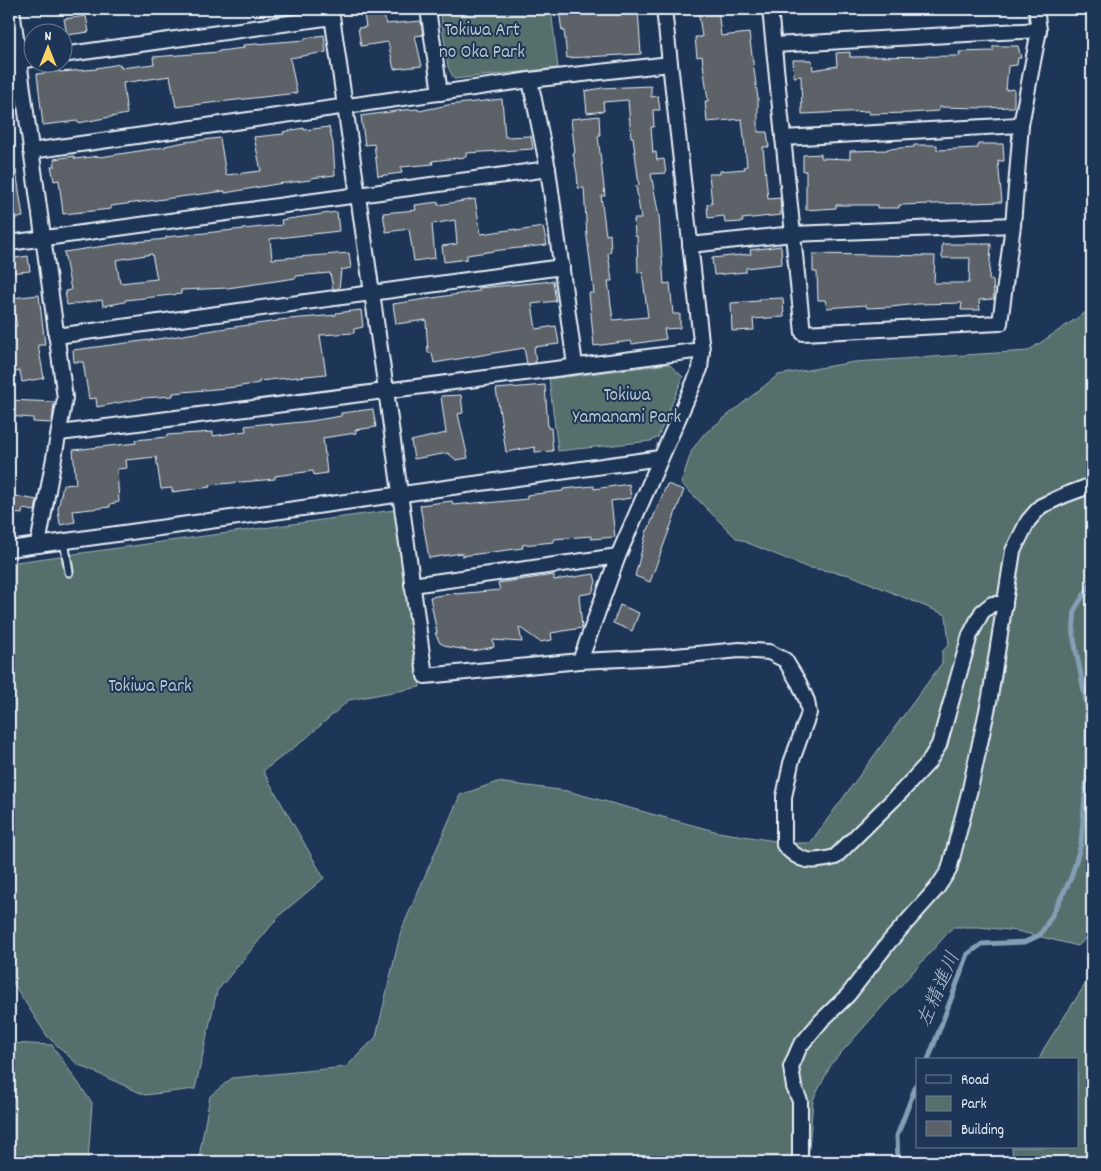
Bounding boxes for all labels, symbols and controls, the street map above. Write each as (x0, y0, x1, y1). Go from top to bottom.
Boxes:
park label: Tokiwa Art no Oka Park (439, 18, 525, 67)
north arrow (22, 22, 72, 72)
text: N (45, 27, 52, 47)
park label: Tokiwa Yamanami Park (573, 383, 682, 432)
park label: Tokiwa Park (108, 674, 192, 701)
water label: 左精進川 (911, 948, 969, 1032)
legend (916, 1058, 1078, 1148)
text: Road (961, 1070, 989, 1092)
text: Park (961, 1094, 987, 1116)
text: Building (961, 1120, 1004, 1142)

